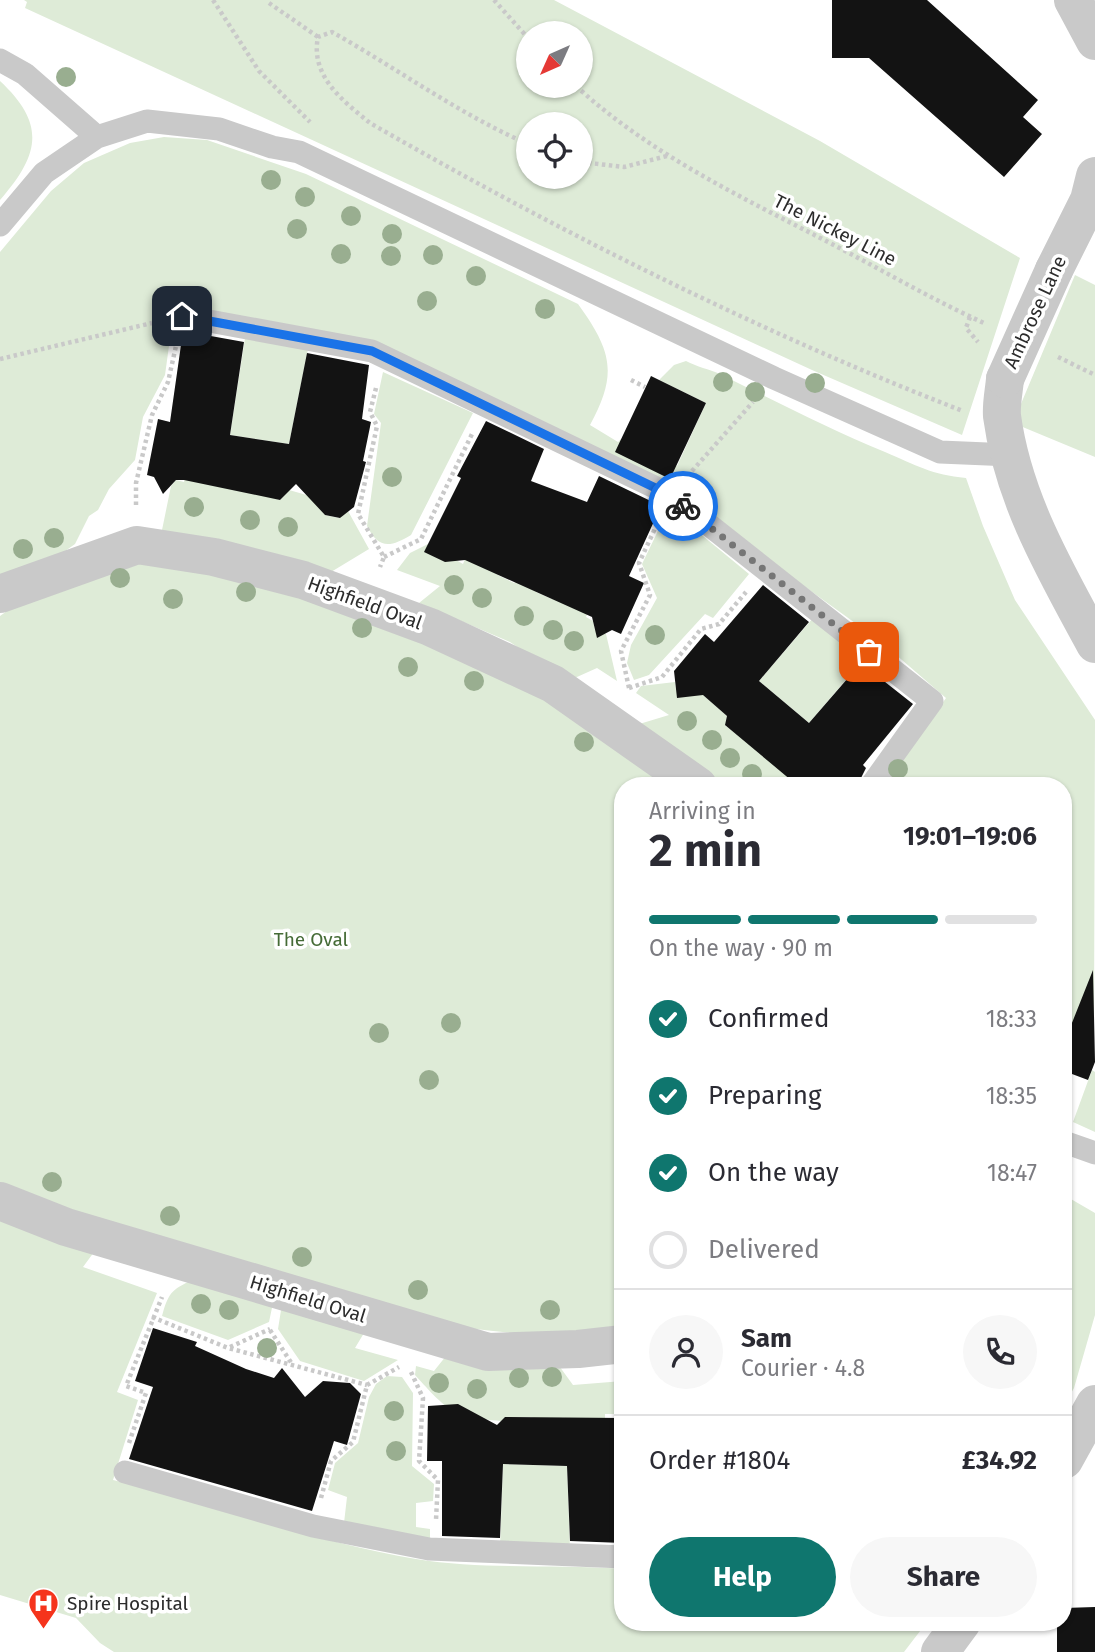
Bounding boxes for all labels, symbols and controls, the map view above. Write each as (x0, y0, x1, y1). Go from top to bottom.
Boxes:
north arrow (516, 21, 593, 98)
map controls (516, 21, 593, 189)
button: locate (516, 112, 593, 189)
street label: The Nickey Line (770, 189, 900, 271)
street label: Ambrose Lane (999, 252, 1071, 372)
pin (152, 286, 212, 346)
icon: home (163, 297, 201, 335)
courier (648, 471, 718, 541)
icon: bike (664, 487, 702, 525)
street label: Highfield Oval (305, 572, 426, 635)
pin (839, 622, 899, 682)
icon: bag (850, 633, 888, 671)
text: Arriving in (649, 797, 756, 825)
text: 19:01–19:06 (903, 821, 1037, 852)
text: 2 min (649, 823, 762, 878)
park label: The Oval (274, 928, 349, 951)
text: On the way · 90 m (649, 934, 833, 962)
icon: check (649, 1000, 687, 1038)
text: Confirmed (708, 1003, 829, 1034)
text: 18:33 (986, 1005, 1037, 1033)
icon: check (649, 1077, 687, 1115)
text: Preparing (708, 1080, 821, 1111)
text: 18:35 (986, 1082, 1037, 1110)
icon: check (649, 1154, 687, 1192)
text: On the way (708, 1157, 839, 1188)
text: 18:47 (987, 1159, 1037, 1187)
text: Delivered (708, 1234, 820, 1265)
street label: Highfield Oval (247, 1270, 369, 1328)
button: person (649, 1315, 723, 1389)
button: phone (963, 1315, 1037, 1389)
text: Sam (741, 1323, 792, 1354)
text: Courier · 4.8 (741, 1354, 865, 1382)
text: Order #1804 (649, 1445, 790, 1476)
text: £34.92 (962, 1445, 1037, 1476)
button: Help (649, 1537, 836, 1617)
button: Share (850, 1537, 1037, 1617)
hospital icon: Spire Hospital (27, 1586, 61, 1630)
place label: Spire Hospital (67, 1592, 189, 1615)

